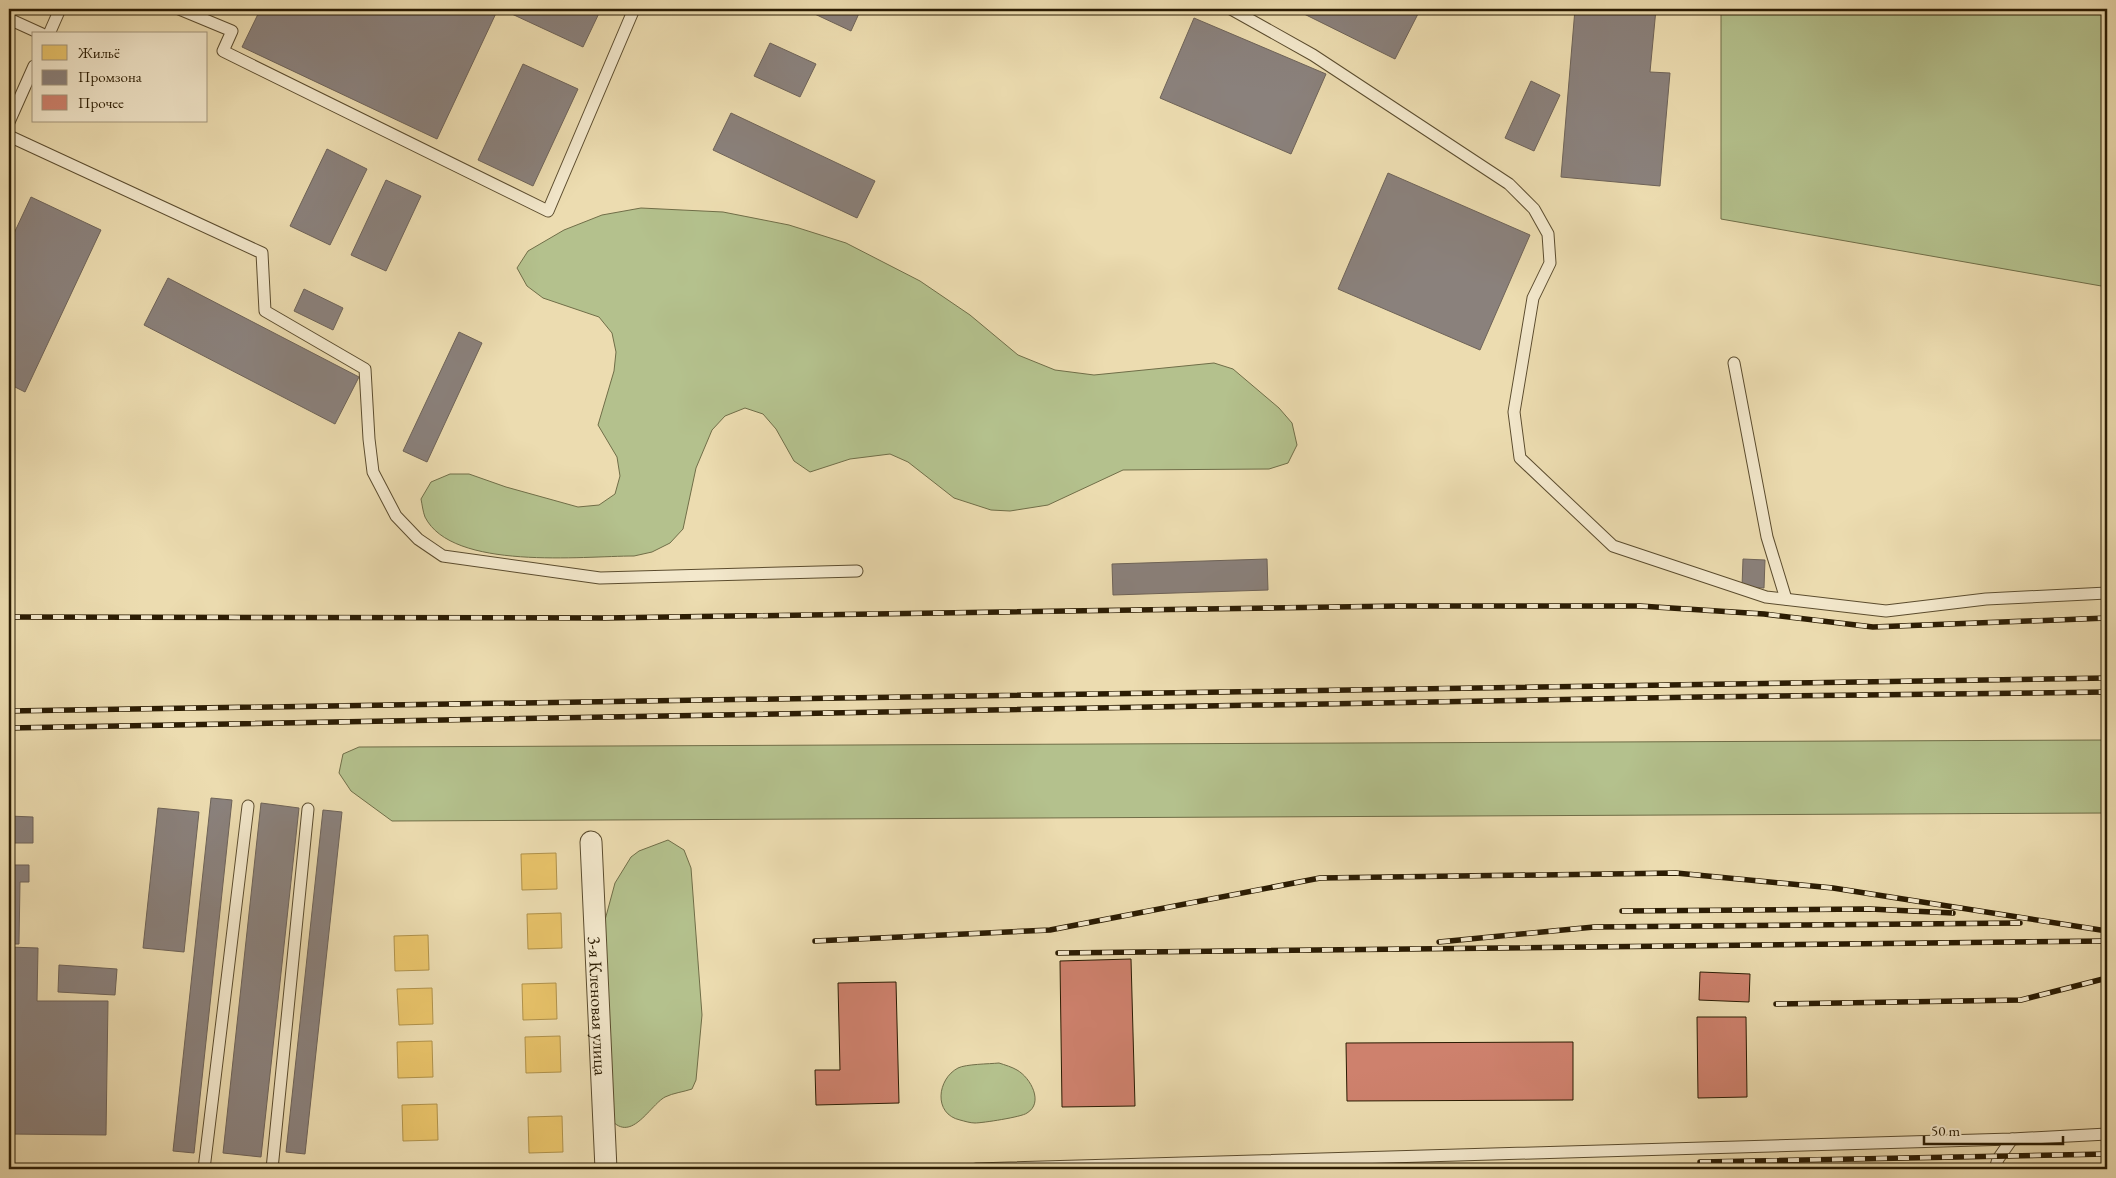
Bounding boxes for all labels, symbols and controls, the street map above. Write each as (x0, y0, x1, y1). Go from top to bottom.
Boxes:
legend (32, 32, 208, 122)
text: Жильё (77, 43, 120, 62)
text: Промзона (78, 67, 142, 86)
text: Прочее (78, 93, 124, 112)
street label: 3-я Кленовая улица (584, 936, 613, 1077)
scale bar (1924, 1113, 2062, 1145)
text: 50 m (1931, 1121, 1960, 1140)

